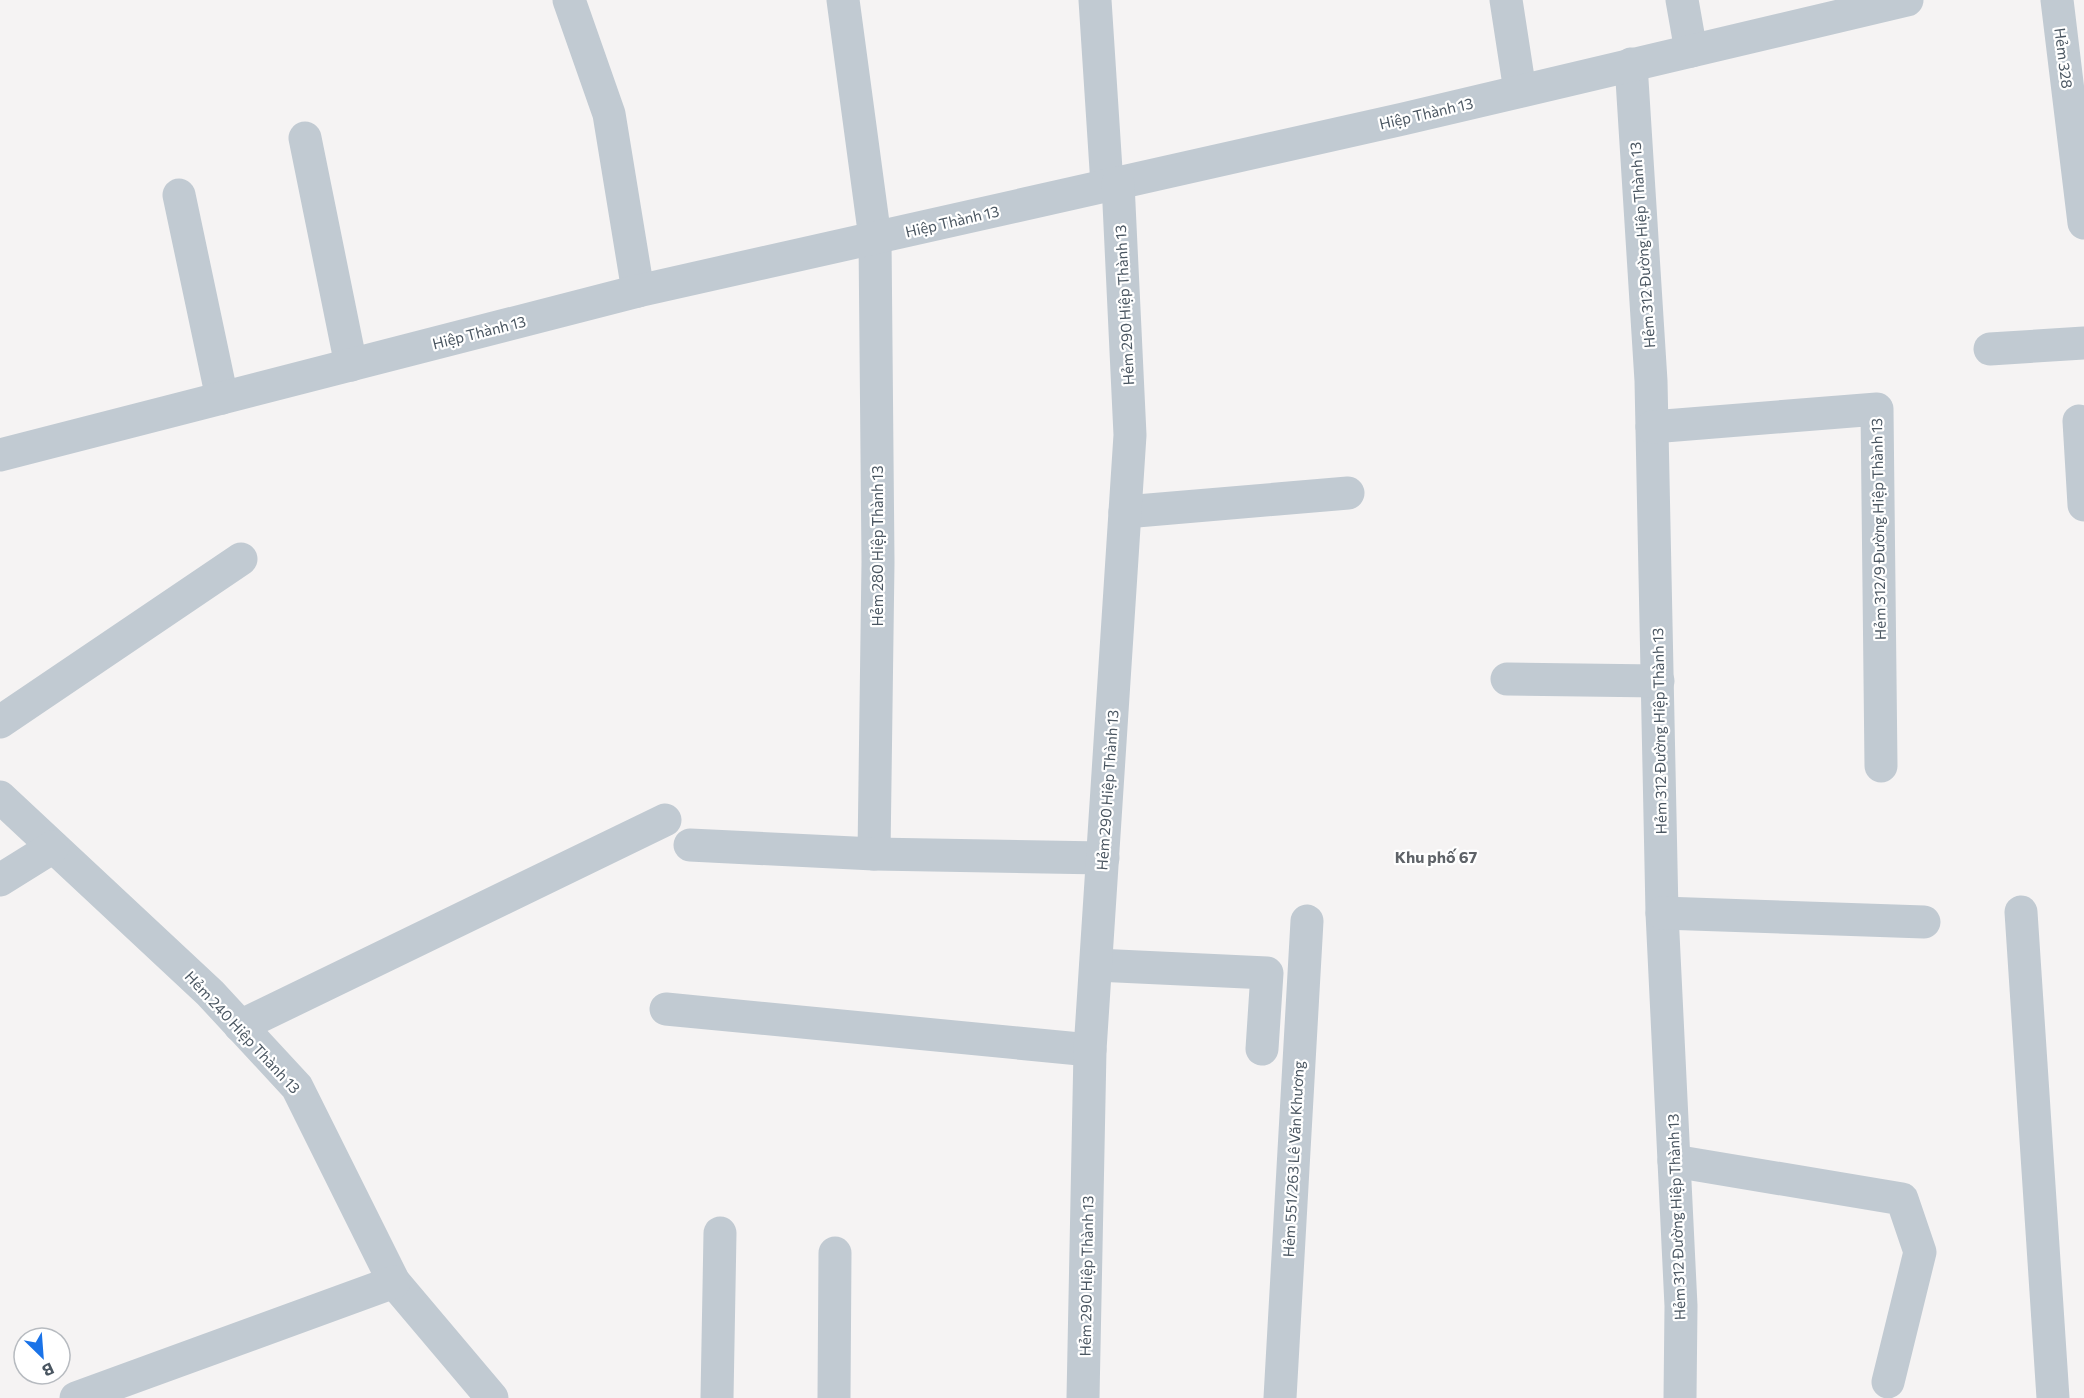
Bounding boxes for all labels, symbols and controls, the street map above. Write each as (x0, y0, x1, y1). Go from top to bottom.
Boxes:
street label: Hẻm 328 (2051, 27, 2077, 89)
street label: Hiệp Thành 13 (1377, 93, 1475, 133)
street label: Hẻm 312 Đường Hiệp Thành 13 (1626, 141, 1658, 349)
street label: Hiệp Thành 13 (903, 201, 1001, 241)
street label: Hẻm 290 Hiệp Thành 13 (1111, 224, 1137, 386)
street label: Hiệp Thành 13 (430, 312, 528, 352)
street label: Hẻm 312/9 Đường Hiệp Thành 13 (1867, 418, 1889, 640)
street label: Hẻm 280 Hiệp Thành 13 (868, 466, 886, 626)
street label: Hẻm 312 Đường Hiệp Thành 13 (1648, 628, 1670, 834)
street label: Hẻm 290 Hiệp Thành 13 (1092, 709, 1122, 871)
district label: Khu phố 67 (1395, 847, 1477, 866)
street label: Hẻm 240 Hiệp Thành 13 (182, 967, 304, 1097)
street label: Hẻm 551/263 Lê Văn Khương (1279, 1060, 1307, 1258)
street label: Hẻm 312 Đường Hiệp Thành 13 (1663, 1113, 1689, 1321)
street label: Hẻm 290 Hiệp Thành 13 (1076, 1195, 1096, 1357)
north arrow (12, 1326, 72, 1386)
text: B (39, 1359, 57, 1381)

